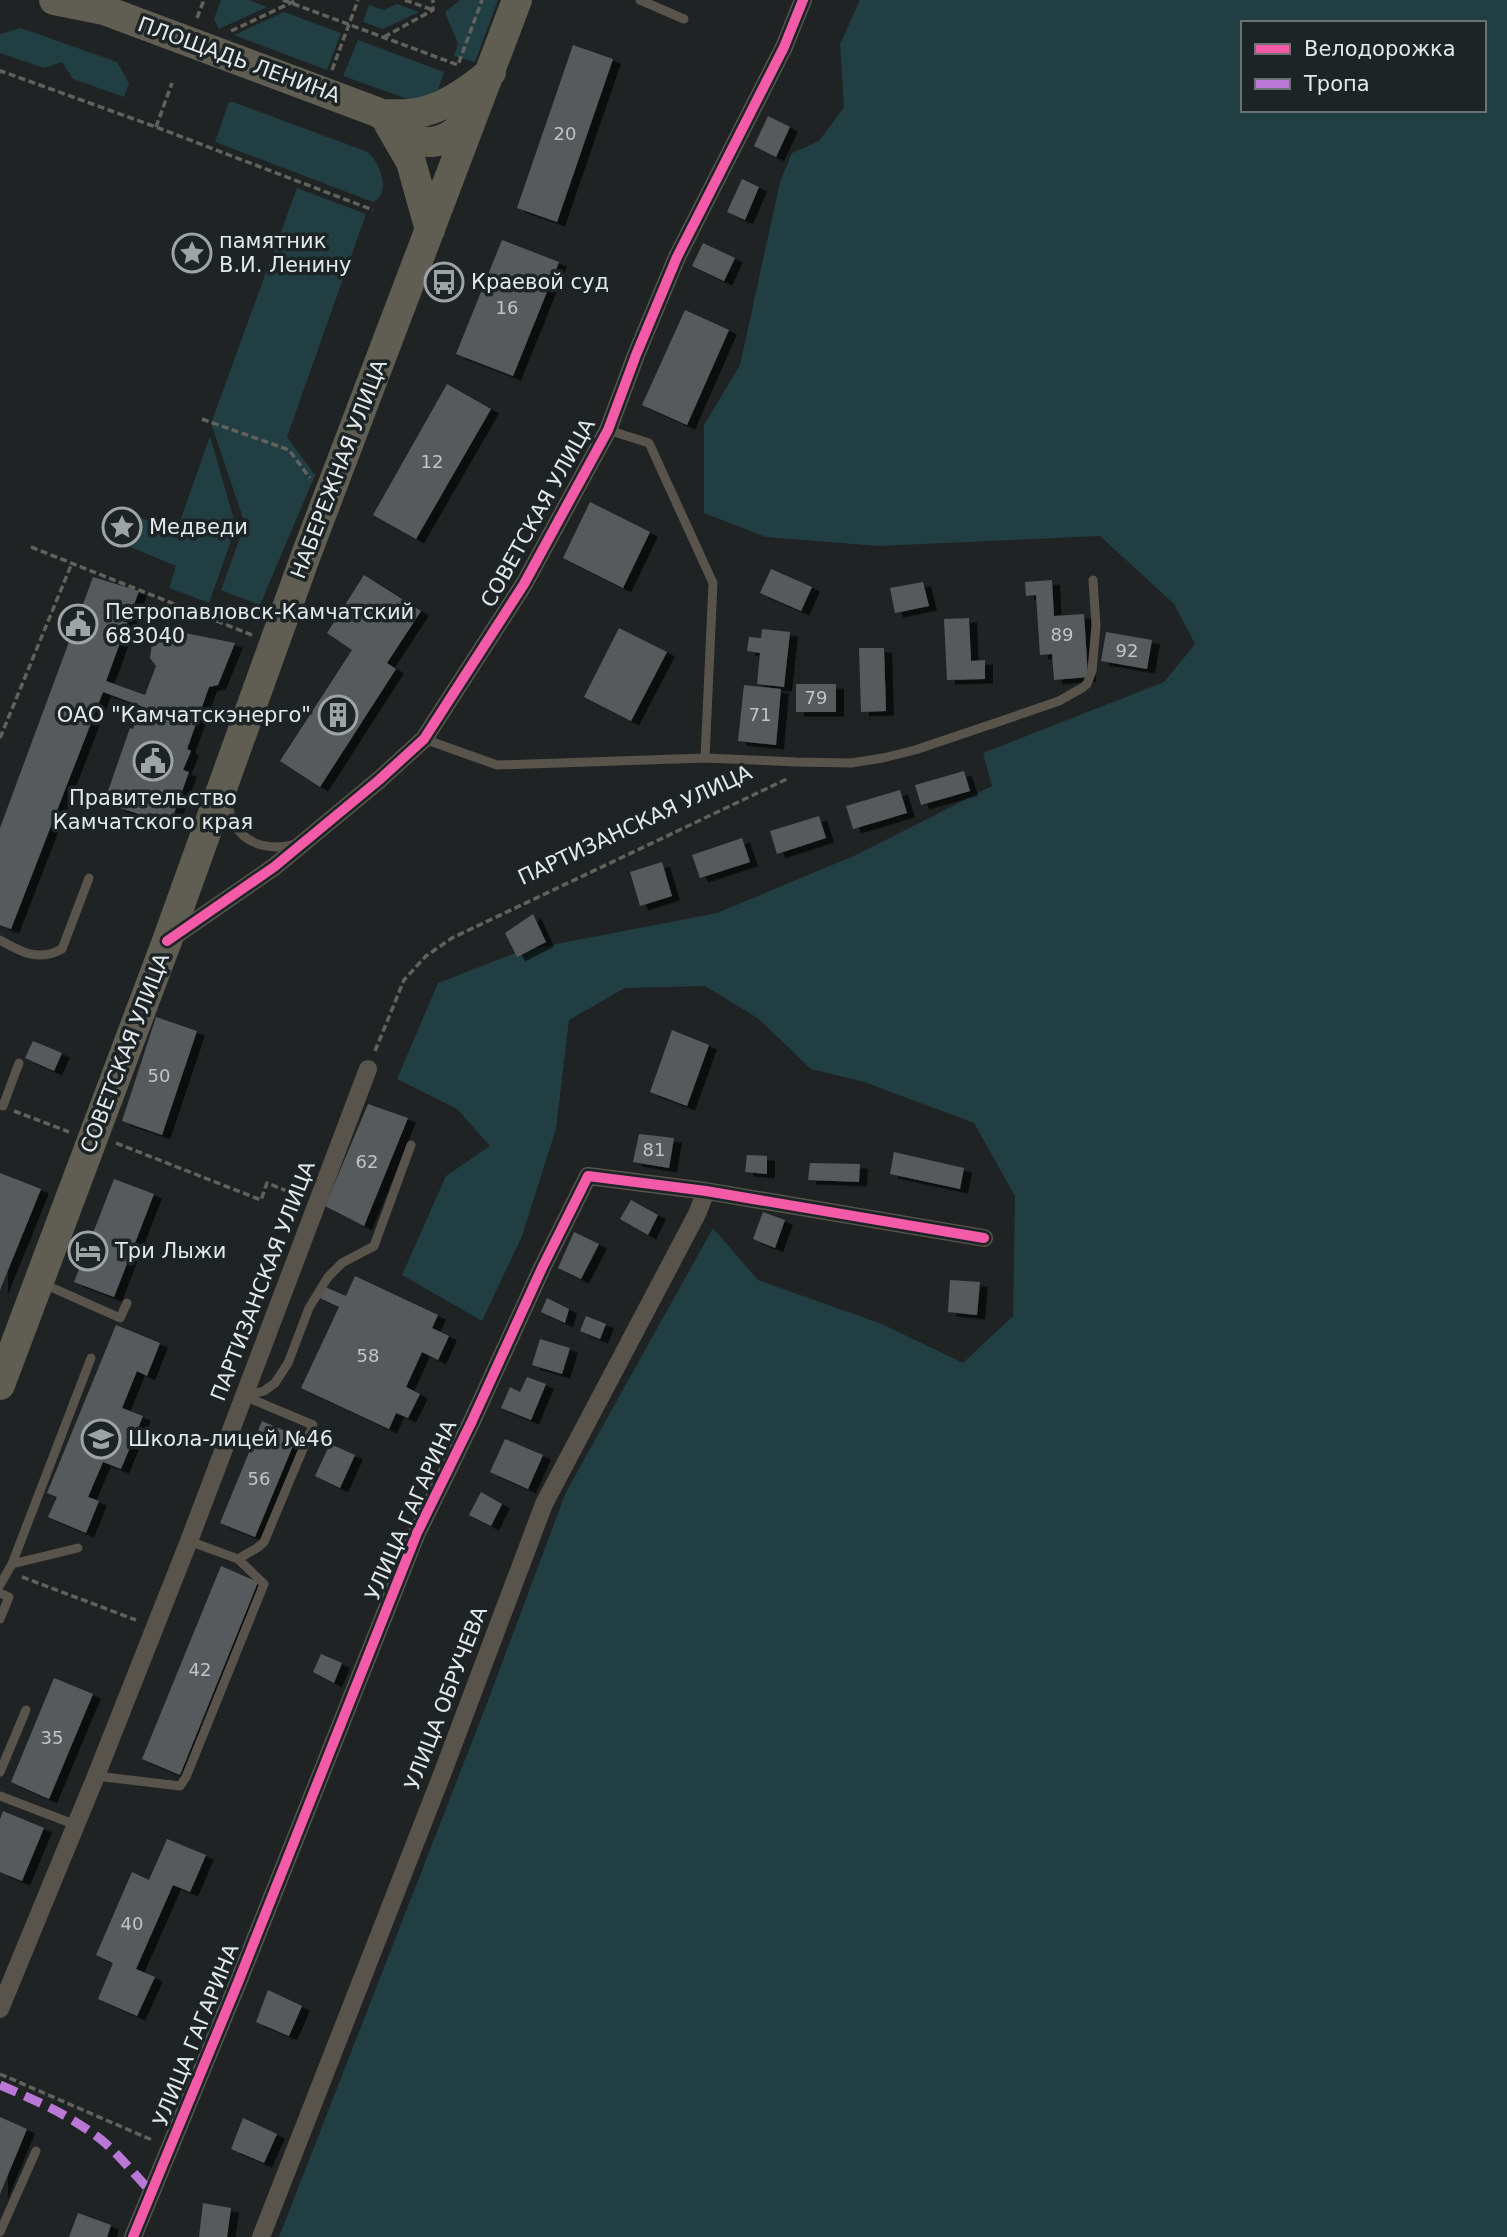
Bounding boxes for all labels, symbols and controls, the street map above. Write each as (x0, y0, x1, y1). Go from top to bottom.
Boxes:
street label: ПЛОЩАДЬ ЛЕНИНА (135, 12, 344, 108)
legend (1241, 21, 1486, 112)
text: Велодорожка (1304, 37, 1456, 61)
text: Тропа (1303, 72, 1370, 96)
house number: 20 (554, 123, 576, 144)
place label: памятник В.И. Ленину (219, 229, 351, 277)
place icon: памятник В.И. Ленину (171, 232, 213, 274)
bus stop icon: Краевой суд (423, 261, 465, 303)
place label: Краевой суд (471, 270, 609, 294)
house number: 16 (496, 297, 518, 318)
street label: НАБЕРЕЖНАЯ УЛИЦА (286, 355, 392, 582)
street label: СОВЕТСКАЯ УЛИЦА (476, 414, 600, 611)
house number: 12 (421, 451, 443, 472)
place icon: Медведи (101, 506, 143, 548)
place label: Медведи (149, 515, 248, 539)
place label: Петропавловск-Камчатский 683040 (105, 600, 414, 648)
public building icon: Петропавловск-Камчатский 683040 (57, 603, 99, 645)
house number: 89 (1051, 624, 1073, 645)
house number: 92 (1116, 640, 1138, 661)
house number: 79 (805, 687, 827, 708)
building icon: ОАО "Камчатскэнерго" (317, 694, 359, 736)
place label: ОАО "Камчатскэнерго" (57, 703, 311, 727)
house number: 71 (749, 704, 771, 725)
public building icon: Правительство Камчатского края (132, 740, 174, 782)
street label: ПАРТИЗАНСКАЯ УЛИЦА (514, 760, 756, 890)
place label: Правительство Камчатского края (53, 786, 253, 834)
street label: СОВЕТСКАЯ УЛИЦА (76, 949, 174, 1156)
house number: 50 (148, 1065, 170, 1086)
house number: 81 (643, 1139, 665, 1160)
house number: 62 (356, 1151, 378, 1172)
street label: ПАРТИЗАНСКАЯ УЛИЦА (206, 1157, 320, 1404)
hotel icon: Три Лыжи (67, 1230, 109, 1272)
place label: Три Лыжи (114, 1239, 226, 1263)
house number: 58 (357, 1345, 379, 1366)
street label: УЛИЦА ГАГАРИНА (360, 1416, 462, 1604)
school or university icon: Школа-лицей №46 (80, 1418, 122, 1460)
place label: Школа-лицей №46 (128, 1427, 333, 1451)
house number: 56 (248, 1468, 270, 1489)
street label: УЛИЦА ОБРУЧЕВА (400, 1602, 492, 1793)
house number: 42 (189, 1659, 211, 1680)
house number: 35 (41, 1727, 63, 1748)
house number: 40 (121, 1913, 143, 1934)
street label: УЛИЦА ГАГАРИНА (148, 1940, 244, 2130)

